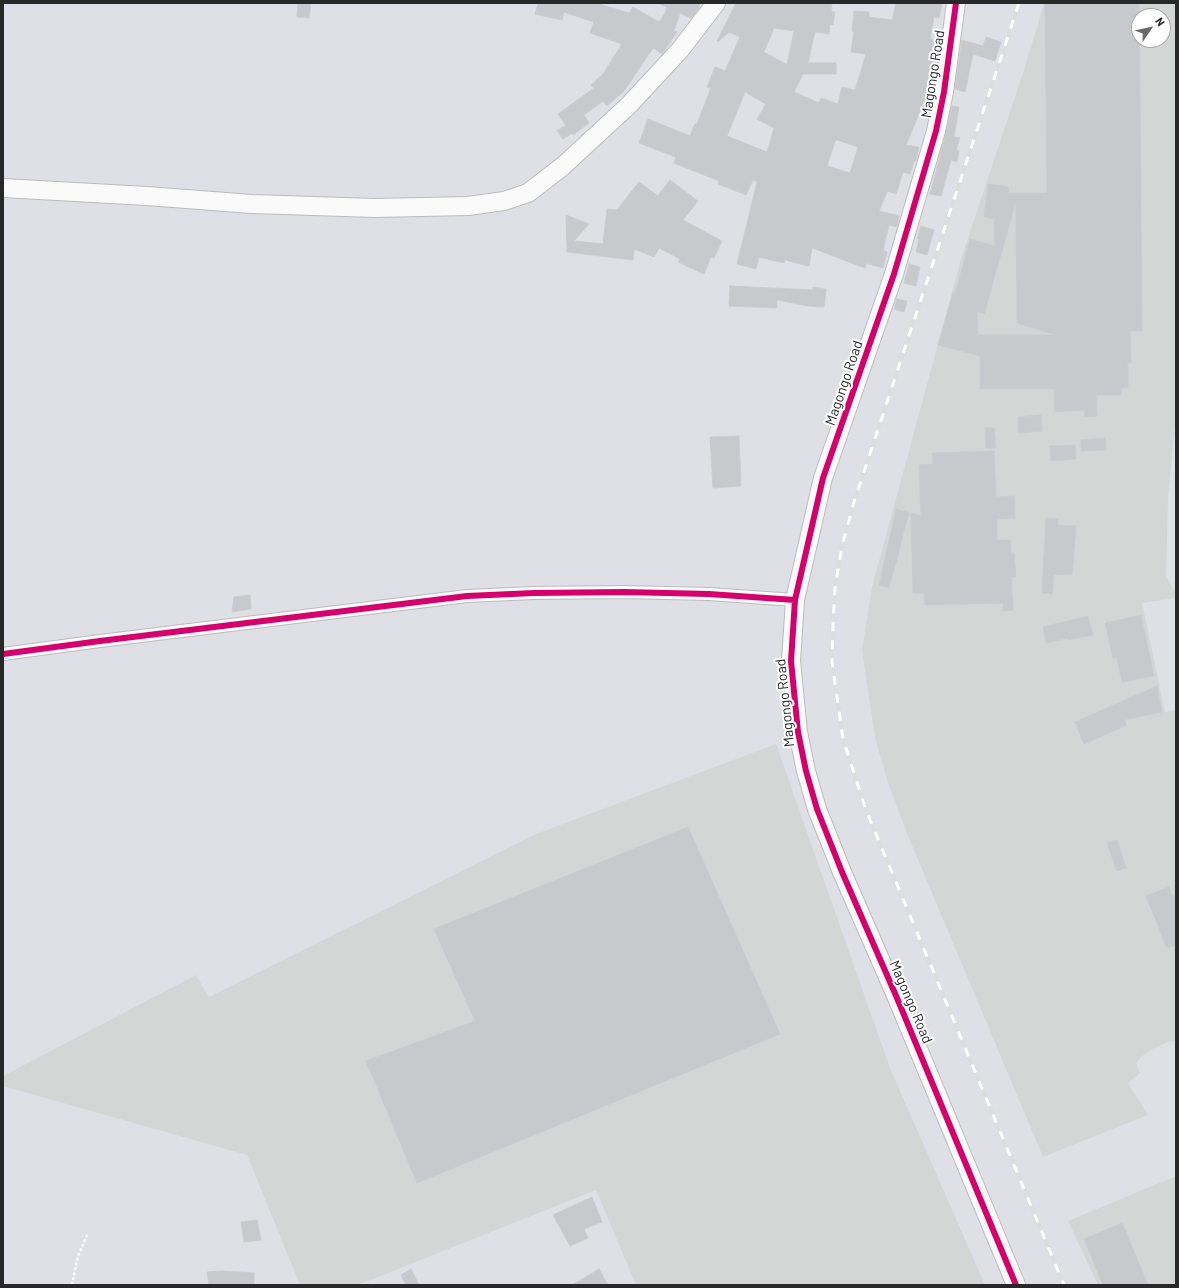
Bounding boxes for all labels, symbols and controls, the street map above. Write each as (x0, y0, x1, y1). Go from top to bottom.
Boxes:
north arrow (1131, 8, 1171, 48)
text: N (1153, 15, 1168, 28)
street label: Magongo Road (918, 29, 948, 119)
street label: Magongo Road (822, 338, 866, 428)
street label: Magongo Road (772, 658, 798, 748)
street label: Magongo Road (886, 958, 936, 1046)

